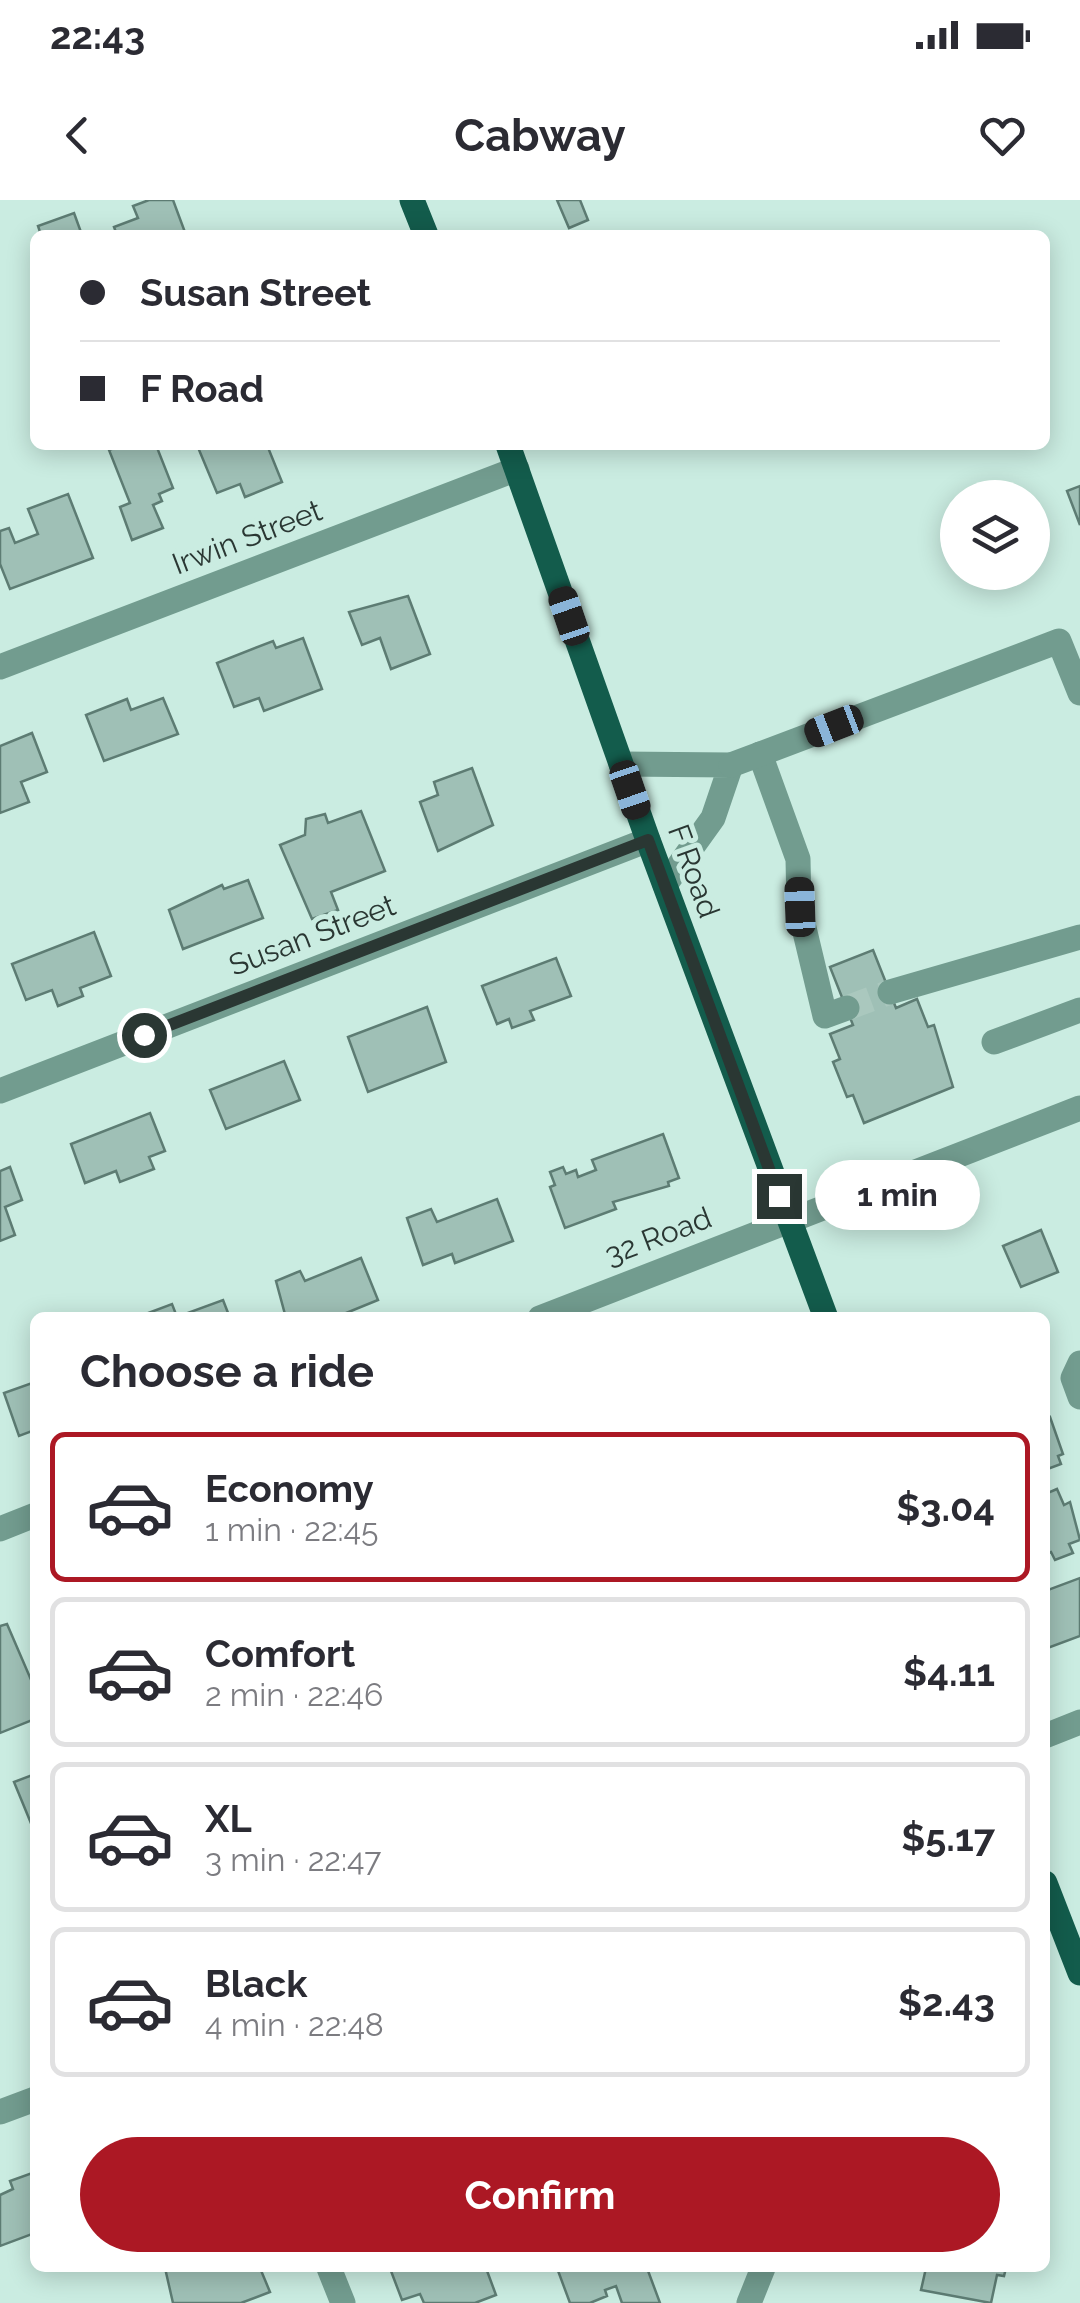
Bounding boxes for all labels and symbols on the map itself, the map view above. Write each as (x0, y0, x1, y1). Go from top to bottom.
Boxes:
street label: Irwin Street (167, 492, 327, 582)
car (545, 583, 593, 649)
car (801, 701, 867, 751)
car (606, 757, 654, 823)
street label: F Road (661, 820, 727, 922)
car (784, 876, 816, 938)
street label: Susan Street (224, 887, 400, 983)
route start (122, 1013, 167, 1058)
callout: 1 min (814, 1161, 979, 1231)
route end (757, 1174, 802, 1219)
street label: 32 Road (600, 1200, 716, 1272)

